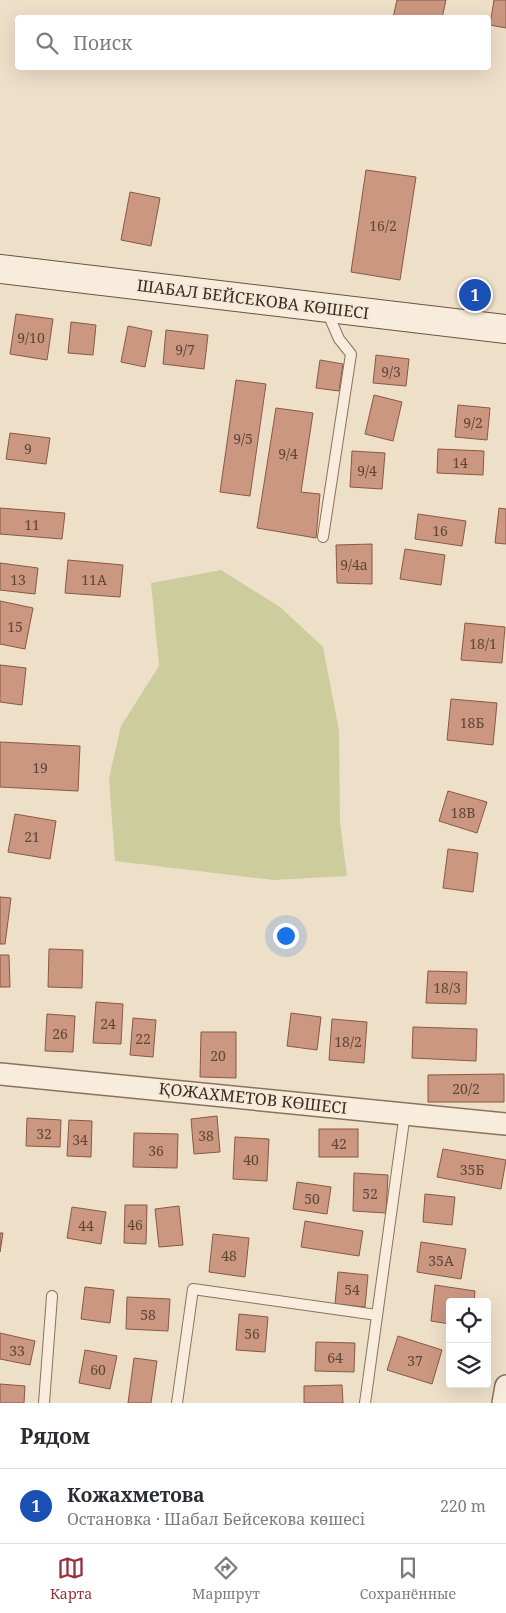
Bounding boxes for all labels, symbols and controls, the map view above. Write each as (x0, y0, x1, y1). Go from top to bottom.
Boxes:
search box (15, 15, 491, 70)
icon: search (33, 29, 61, 57)
text: Поиск (73, 30, 132, 56)
house number: 16/2 (369, 216, 397, 235)
street label: ШАБАЛ БЕЙСЕКОВА КӨШЕСІ (136, 274, 370, 324)
pin: 1 (459, 276, 491, 314)
house number: 9/10 (17, 328, 45, 347)
house number: 9/7 (175, 340, 195, 359)
house number: 9/3 (381, 362, 401, 381)
house number: 9/2 (463, 413, 483, 432)
house number: 9/5 (233, 429, 253, 448)
house number: 9 (24, 439, 32, 458)
house number: 9/4 (278, 444, 298, 463)
house number: 14 (452, 453, 468, 472)
house number: 9/4 (357, 461, 377, 480)
house number: 11 (24, 515, 40, 534)
house number: 16 (432, 521, 448, 540)
house number: 9/4а (340, 555, 368, 574)
house number: 13 (10, 570, 26, 589)
house number: 11А (81, 570, 107, 589)
house number: 15 (7, 617, 23, 636)
house number: 18/1 (469, 634, 497, 653)
house number: 18Б (460, 713, 484, 732)
house number: 19 (32, 758, 48, 777)
house number: 18В (451, 803, 475, 822)
house number: 21 (24, 827, 40, 846)
your location (273, 923, 299, 949)
house number: 18/3 (433, 978, 461, 997)
house number: 24 (100, 1014, 116, 1033)
house number: 26 (52, 1024, 68, 1043)
house number: 22 (135, 1029, 151, 1048)
house number: 18/2 (334, 1032, 362, 1051)
house number: 20 (210, 1046, 226, 1065)
street label: ҚОЖАХМЕТОВ КӨШЕСІ (158, 1077, 348, 1119)
house number: 20/2 (452, 1079, 480, 1098)
house number: 32 (36, 1124, 52, 1143)
house number: 38 (198, 1126, 214, 1145)
house number: 34 (72, 1130, 88, 1149)
house number: 42 (331, 1134, 347, 1153)
house number: 36 (148, 1141, 164, 1160)
house number: 40 (243, 1150, 259, 1169)
house number: 35Б (460, 1160, 484, 1179)
house number: 52 (362, 1184, 378, 1203)
house number: 50 (304, 1189, 320, 1208)
house number: 46 (127, 1215, 143, 1234)
house number: 44 (78, 1216, 94, 1235)
house number: 48 (221, 1246, 237, 1265)
house number: 35А (428, 1251, 454, 1270)
house number: 54 (344, 1280, 360, 1299)
map controls (446, 1298, 491, 1388)
button: locate (446, 1298, 491, 1343)
house number: 58 (140, 1305, 156, 1324)
house number: 56 (244, 1324, 260, 1343)
house number: 33 (9, 1341, 25, 1360)
button: layers (446, 1343, 491, 1388)
house number: 64 (327, 1348, 343, 1367)
house number: 37 (407, 1351, 423, 1370)
house number: 60 (90, 1360, 106, 1379)
text: Рядом (20, 1422, 90, 1450)
text: Кожахметова (67, 1482, 205, 1508)
text: 1 (31, 1495, 41, 1517)
text: 220 m (440, 1495, 486, 1517)
text: Остановка · Шабал Бейсекова көшесі (67, 1508, 365, 1530)
tab: Карта (50, 1554, 92, 1603)
tab: Маршрут (192, 1554, 260, 1603)
tab: Сохранённые (360, 1554, 456, 1603)

